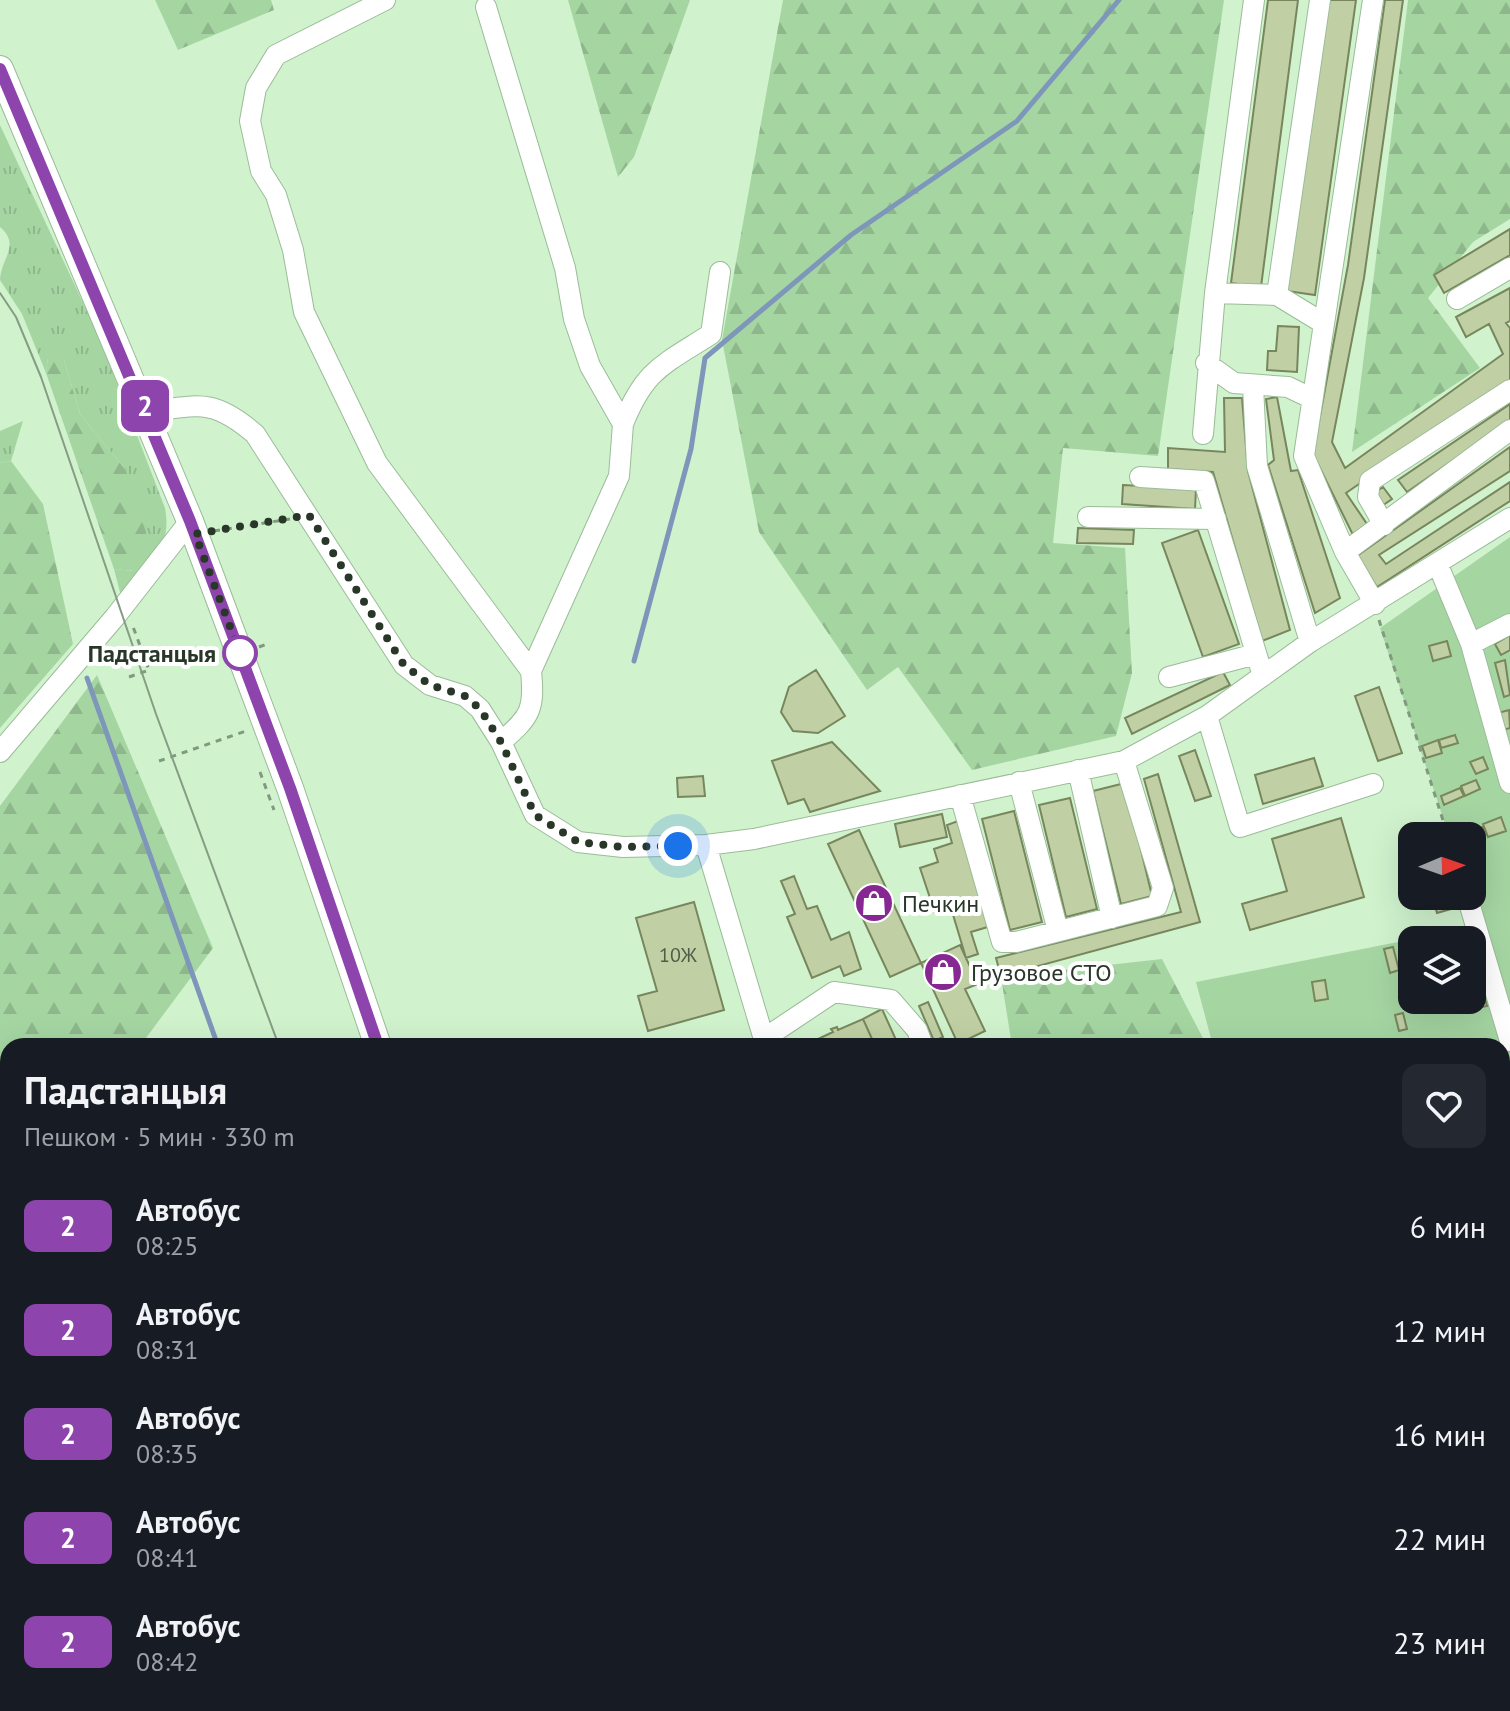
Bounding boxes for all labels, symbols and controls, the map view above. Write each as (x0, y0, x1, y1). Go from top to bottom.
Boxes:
line badge: 2 (119, 380, 171, 432)
text: 2 (137, 387, 153, 424)
marker: Падстанцыя (223, 636, 257, 670)
place label: Падстанцыя (88, 638, 216, 669)
north arrow (1398, 822, 1486, 910)
map controls (1398, 822, 1486, 1014)
your location (658, 826, 698, 866)
shop icon: Печкин (853, 882, 895, 924)
place label: Печкин (902, 888, 979, 919)
button: layers (1398, 926, 1486, 1014)
house number: 10Ж (659, 942, 698, 968)
shop icon: Грузовое СТО (922, 951, 964, 993)
place label: Грузовое СТО (971, 957, 1112, 988)
button: heart (1402, 1064, 1486, 1148)
text: Падстанцыя (24, 1065, 227, 1114)
text: Пешком · 5 мин · 330 m (24, 1120, 295, 1153)
text: Автобус (136, 1190, 241, 1229)
text: 2 (60, 1207, 76, 1244)
text: 6 мин (1410, 1207, 1486, 1246)
text: 08:25 (136, 1229, 198, 1262)
text: Автобус (136, 1294, 241, 1333)
text: 2 (60, 1311, 76, 1348)
text: 12 мин (1393, 1311, 1486, 1350)
text: 08:31 (136, 1333, 198, 1366)
text: Автобус (136, 1398, 241, 1437)
text: 2 (60, 1415, 76, 1452)
text: 16 мин (1393, 1415, 1486, 1454)
text: 08:35 (136, 1437, 198, 1470)
text: Автобус (136, 1502, 241, 1541)
text: 2 (60, 1519, 76, 1556)
text: 22 мин (1393, 1519, 1486, 1558)
text: 08:41 (136, 1541, 198, 1574)
text: Автобус (136, 1606, 241, 1645)
text: 2 (60, 1623, 76, 1660)
text: 23 мин (1393, 1623, 1486, 1662)
text: 08:42 (136, 1645, 198, 1678)

